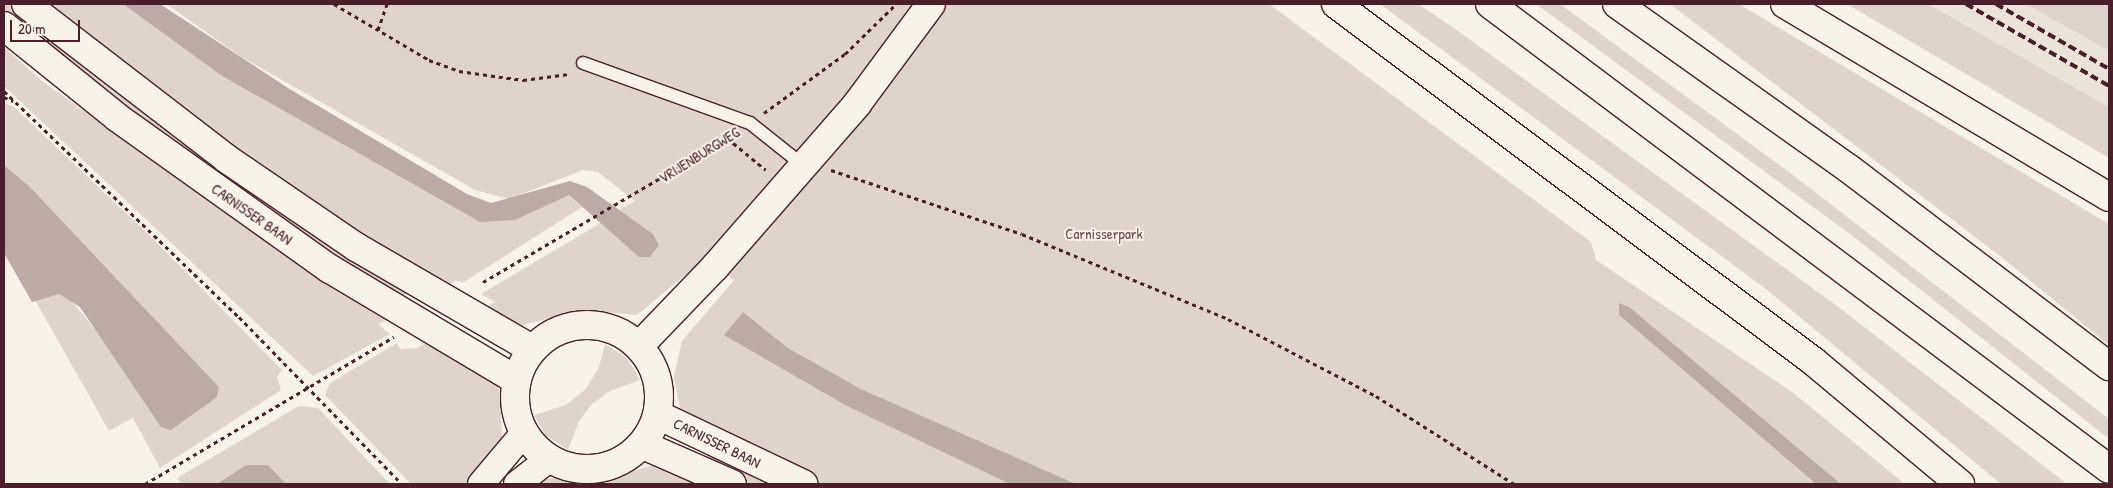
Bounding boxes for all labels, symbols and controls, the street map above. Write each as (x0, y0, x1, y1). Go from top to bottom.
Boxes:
scale bar (12, 10, 82, 42)
text: 20 m (18, 18, 45, 39)
street label: VRIJENBURGWEG (655, 123, 743, 187)
street label: CARNISSER BAAN (208, 179, 296, 249)
park label: Carnisserpark (1065, 225, 1143, 243)
street label: CARNISSER BAAN (670, 414, 764, 472)

